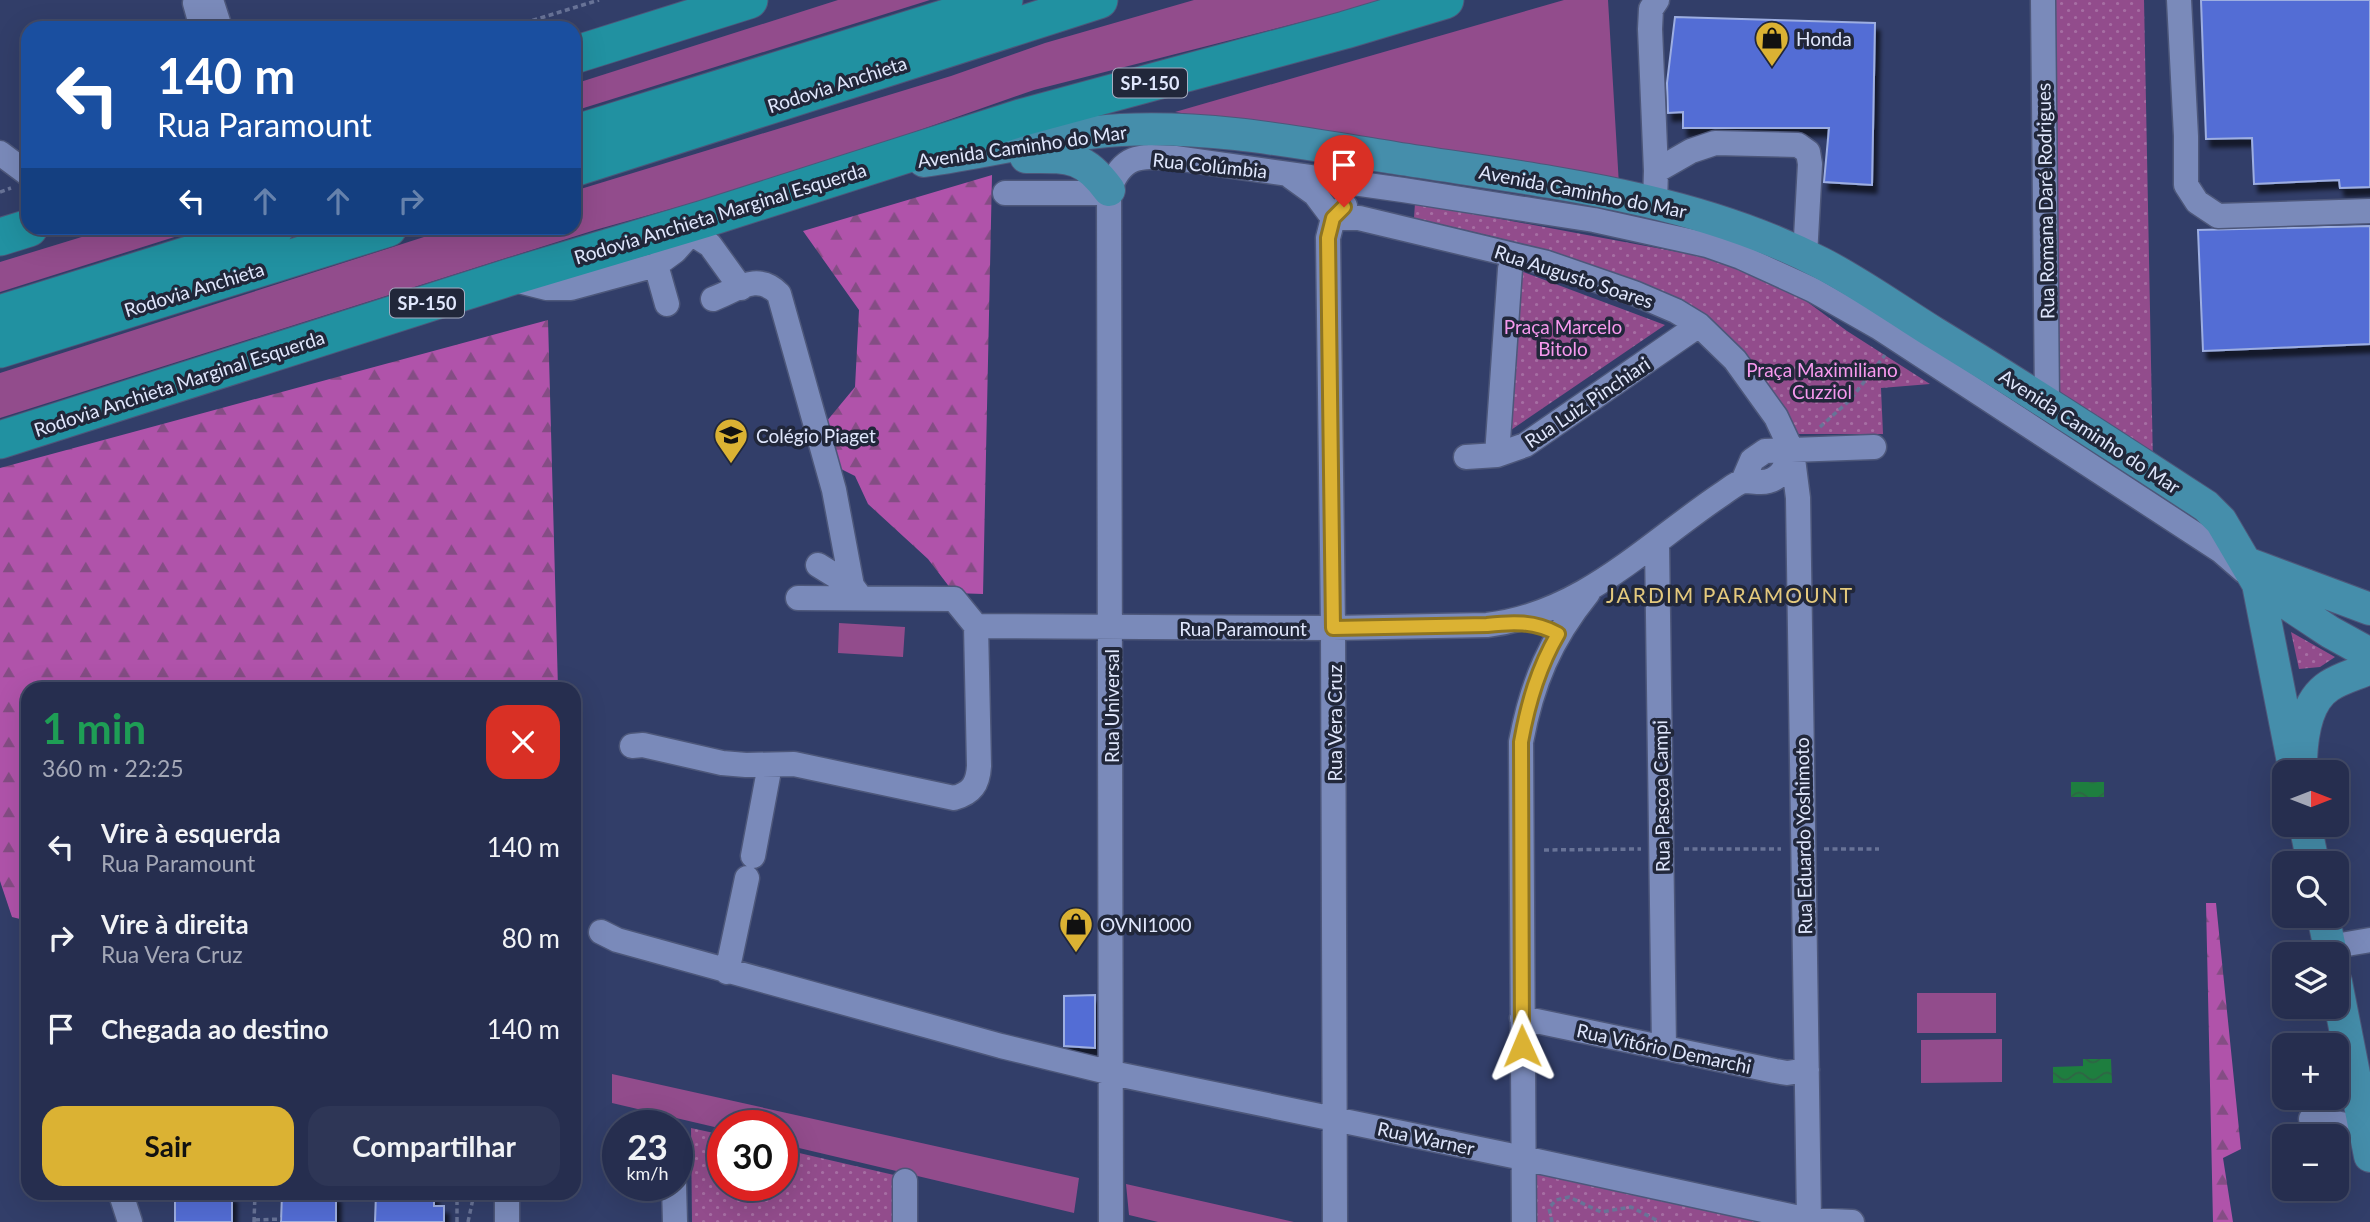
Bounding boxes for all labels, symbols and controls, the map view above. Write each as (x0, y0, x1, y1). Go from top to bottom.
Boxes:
shop icon: Honda (1753, 19, 1791, 68)
place label: Honda (1796, 27, 1852, 50)
text: 140 m (157, 46, 295, 104)
icon: left (42, 49, 133, 140)
street label: Rodovia Anchieta (764, 51, 910, 117)
road number: SP-150 (1113, 68, 1187, 98)
street label: Rua Romana Daré Rodrigues (2031, 83, 2059, 319)
text: Rua Paramount (157, 105, 372, 144)
street label: Avenida Caminho do Mar (916, 120, 1128, 172)
pin (1314, 135, 1374, 207)
icon: arrive (1325, 146, 1363, 184)
street label: Rua Colúmbia (1152, 148, 1268, 182)
street label: Rodovia Anchieta Marginal Esquerda (571, 158, 869, 268)
street label: Avenida Caminho do Mar (1477, 160, 1689, 222)
icon: left (173, 182, 211, 220)
icon: ahead (246, 182, 284, 220)
icon: ahead (319, 182, 357, 220)
icon: right (392, 182, 430, 220)
street label: Rua Augusto Soares (1492, 240, 1656, 312)
street label: Rodovia Anchieta (121, 257, 267, 321)
road number: SP-150 (390, 288, 464, 318)
park label: Praça Marcelo Bitolo (1504, 315, 1622, 360)
street label: Rodovia Anchieta Marginal Esquerda (31, 325, 327, 441)
street label: Rua Luiz Pinchiari (1520, 352, 1654, 452)
park label: Praça Maximiliano Cuzziol (1746, 358, 1898, 403)
street label: Avenida Caminho do Mar (1995, 364, 2185, 498)
school or university icon: Colégio Piaget (712, 416, 750, 465)
place label: Colégio Piaget (756, 424, 876, 447)
district label: JARDIM PARAMOUNT (1606, 582, 1854, 607)
street label: Rua Paramount (1179, 617, 1307, 640)
street label: Rua Universal (1100, 649, 1123, 763)
street label: Rua Vera Cruz (1323, 664, 1346, 782)
text: 1 min (42, 703, 146, 753)
button: close (486, 705, 560, 779)
street label: Rua Pascoa Campi (1648, 720, 1674, 872)
street label: Rua Eduardo Yoshimoto (1790, 737, 1816, 935)
text: 360 m · 22:25 (42, 754, 184, 782)
north arrow (2272, 760, 2348, 836)
map controls (2272, 760, 2349, 1201)
text: Vire à esquerda (101, 817, 281, 849)
icon: left (42, 828, 80, 866)
text: 140 m (487, 831, 560, 863)
text: Rua Paramount (101, 849, 255, 877)
button: search (2272, 851, 2349, 928)
shop icon: OVNI1000 (1057, 905, 1095, 954)
text: Vire à direita (101, 908, 249, 940)
place label: OVNI1000 (1100, 913, 1192, 936)
icon: right (42, 919, 80, 957)
text: 80 m (502, 922, 560, 954)
text: Rua Vera Cruz (101, 940, 243, 968)
button: layers (2272, 942, 2349, 1019)
position arrow (1485, 1009, 1559, 1083)
icon: arrive (42, 1010, 80, 1048)
text: Chegada ao destino (101, 1013, 329, 1045)
text: 140 m (487, 1013, 560, 1045)
street label: Rua Vitório Demarchi (1575, 1018, 1753, 1078)
button: + (2272, 1033, 2349, 1110)
button: Sair (42, 1106, 294, 1186)
button: Compartilhar (308, 1106, 560, 1186)
speed limit sign: 30 (707, 1110, 798, 1201)
street label: Rua Warner (1375, 1116, 1477, 1160)
button: − (2272, 1124, 2349, 1201)
text: 23 (627, 1125, 668, 1167)
text: km/h (626, 1162, 669, 1184)

